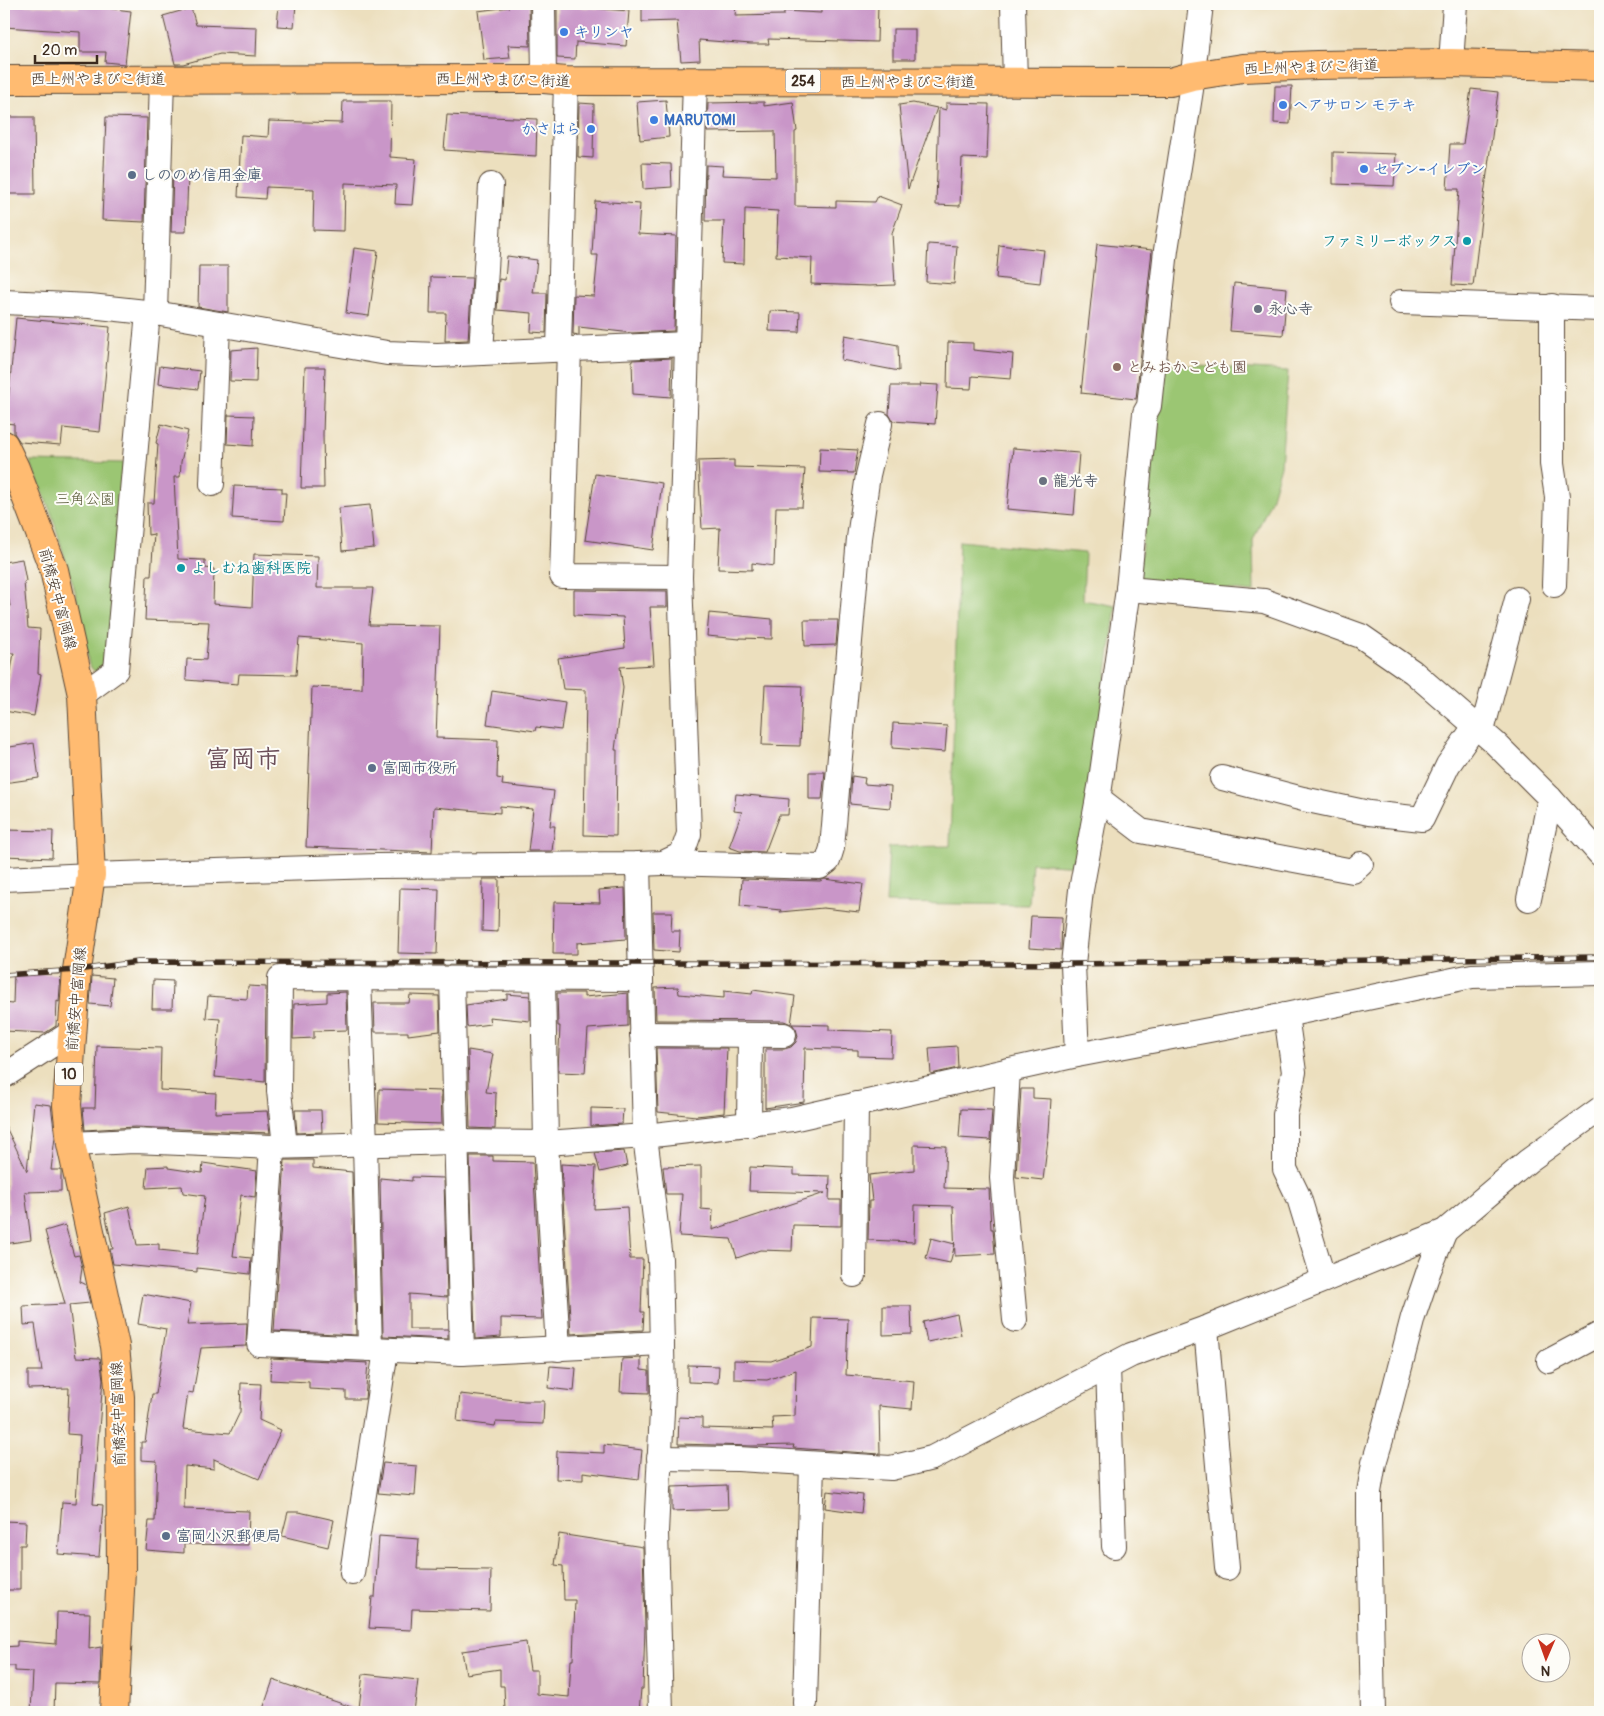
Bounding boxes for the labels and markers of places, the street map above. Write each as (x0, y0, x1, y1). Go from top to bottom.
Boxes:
place label: キリンヤ (574, 23, 634, 42)
marker: キリンヤ (558, 26, 570, 38)
place label: ヘアサロン モテキ (1293, 96, 1416, 115)
marker: ヘアサロン モテキ (1277, 99, 1289, 111)
place label: MARUTOMI (664, 111, 736, 130)
marker: MARUTOMI (648, 114, 660, 126)
place label: かさはら (521, 120, 581, 139)
marker: かさはら (585, 123, 597, 135)
place label: セブン-イレブン (1374, 160, 1485, 179)
marker: セブン-イレブン (1358, 163, 1370, 175)
place label: しののめ信用金庫 (142, 166, 262, 185)
marker: しののめ信用金庫 (126, 169, 138, 181)
place label: ファミリーボックス (1322, 232, 1457, 251)
marker: ファミリーボックス (1461, 235, 1473, 247)
place label: 永心寺 (1268, 300, 1313, 319)
marker: 永心寺 (1252, 303, 1264, 315)
place label: とみおかこども園 (1127, 358, 1247, 377)
marker: とみおかこども園 (1111, 361, 1123, 373)
place label: 龍光寺 (1053, 472, 1098, 491)
marker: 龍光寺 (1037, 475, 1049, 487)
place label: よしむね歯科医院 (191, 559, 311, 578)
marker: よしむね歯科医院 (175, 562, 187, 574)
place label: 富岡市役所 (382, 759, 457, 778)
marker: 富岡市役所 (366, 762, 378, 774)
place label: 富岡小沢郵便局 (176, 1527, 281, 1546)
marker: 富岡小沢郵便局 (160, 1530, 172, 1542)

